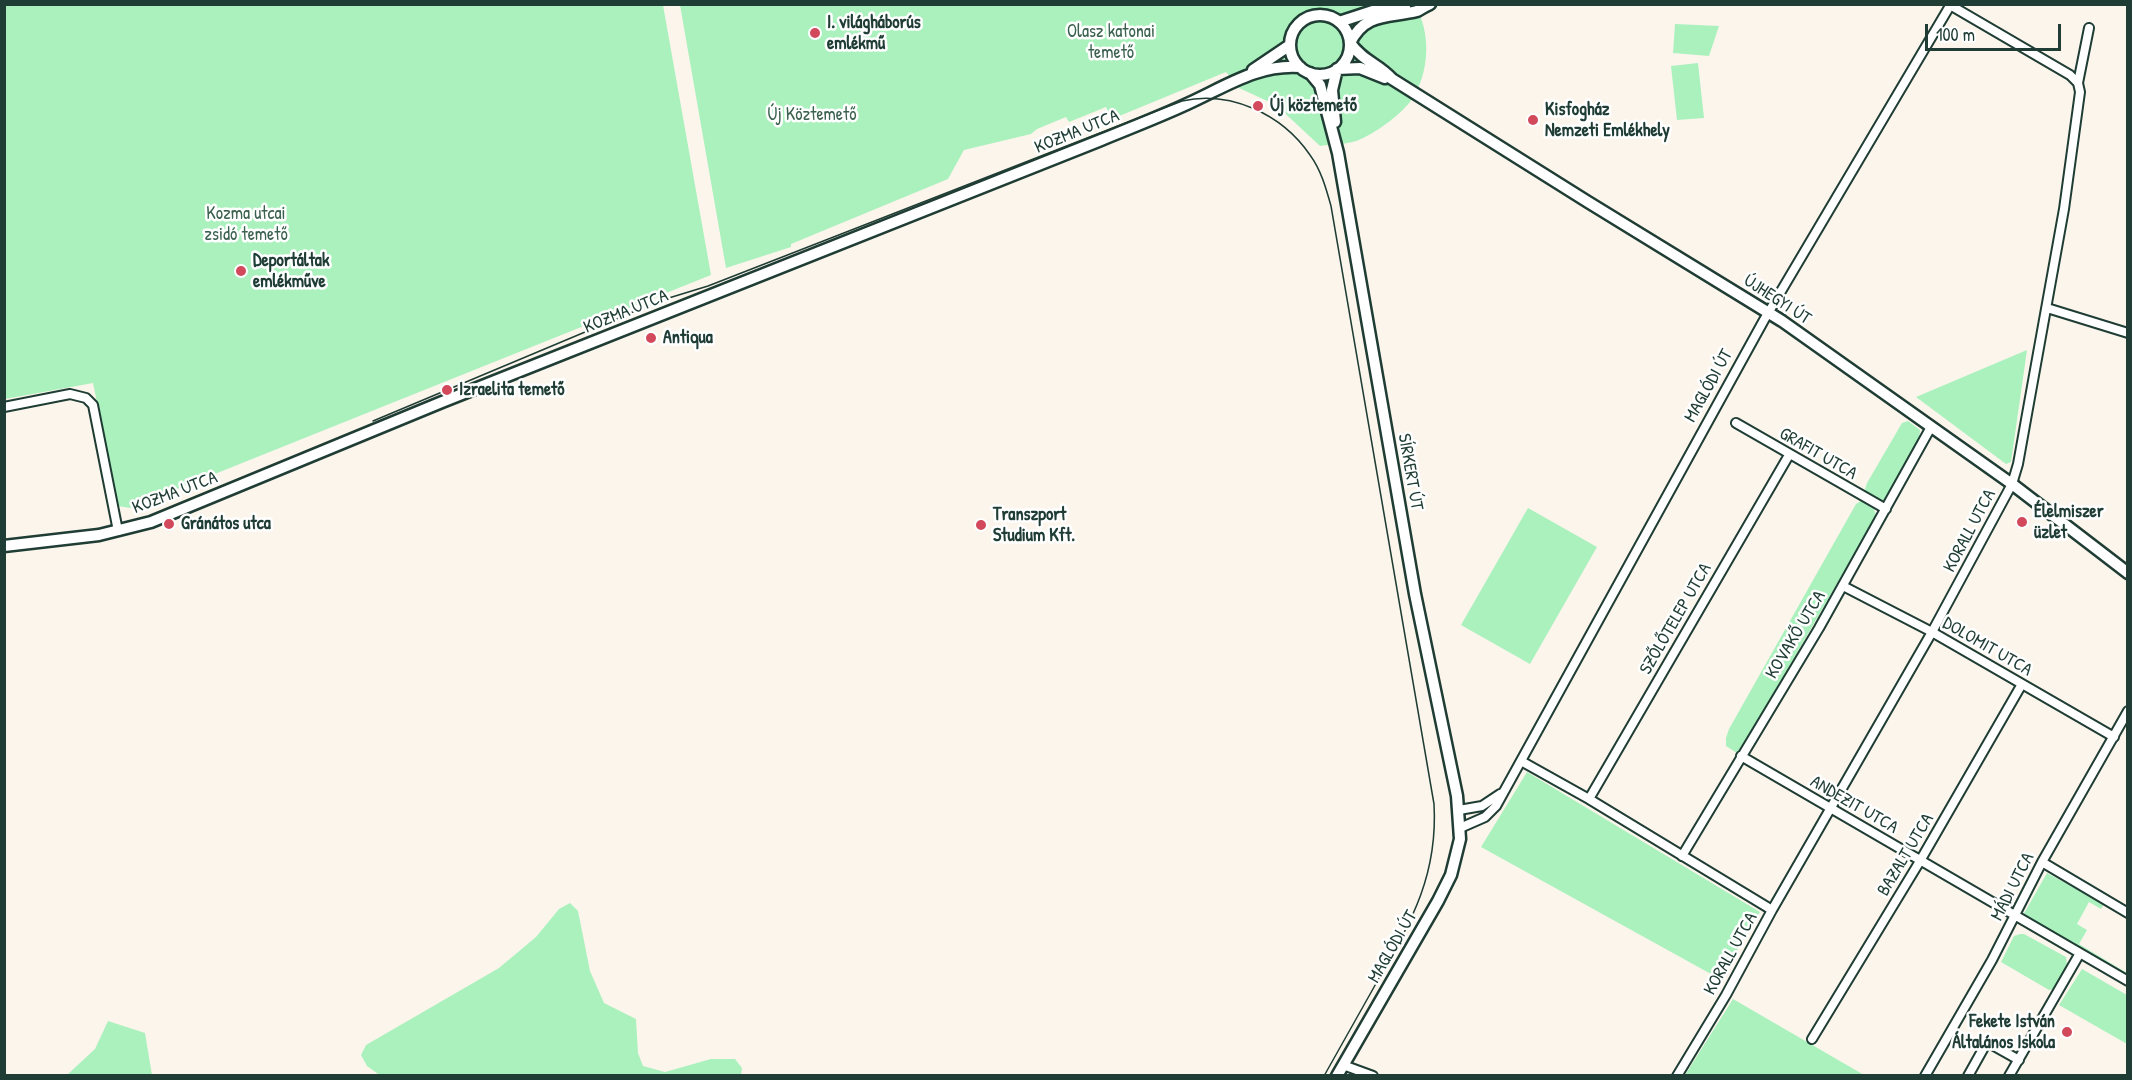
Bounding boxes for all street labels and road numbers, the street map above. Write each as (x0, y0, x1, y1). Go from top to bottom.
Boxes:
street label: KOZMA UTCA (1032, 105, 1122, 159)
street label: ÚJHEGYI ÚT (1739, 270, 1815, 330)
street label: KOZMA UTCA (581, 285, 671, 339)
street label: MAGLÓDI ÚT (1680, 346, 1738, 426)
street label: GRAFIT UTCA (1775, 423, 1861, 485)
street label: SÍRKERT ÚT (1393, 432, 1427, 512)
street label: KOZMA UTCA (130, 467, 220, 519)
street label: KORALL UTCA (1939, 486, 2001, 576)
street label: SZŐLŐTELEP UTCA (1635, 560, 1717, 678)
street label: KOVAKŐ UTCA (1761, 587, 1831, 683)
street label: DOLOMIT UTCA (1938, 613, 2036, 681)
street label: ANDEZIT UTCA (1806, 771, 1902, 839)
street label: BAZALT UTCA (1873, 810, 1939, 900)
street label: MÁDI UTCA (1987, 849, 2039, 925)
street label: MAGLÓDI ÚT (1364, 907, 1422, 987)
street label: KORALL UTCA (1700, 909, 1762, 999)

